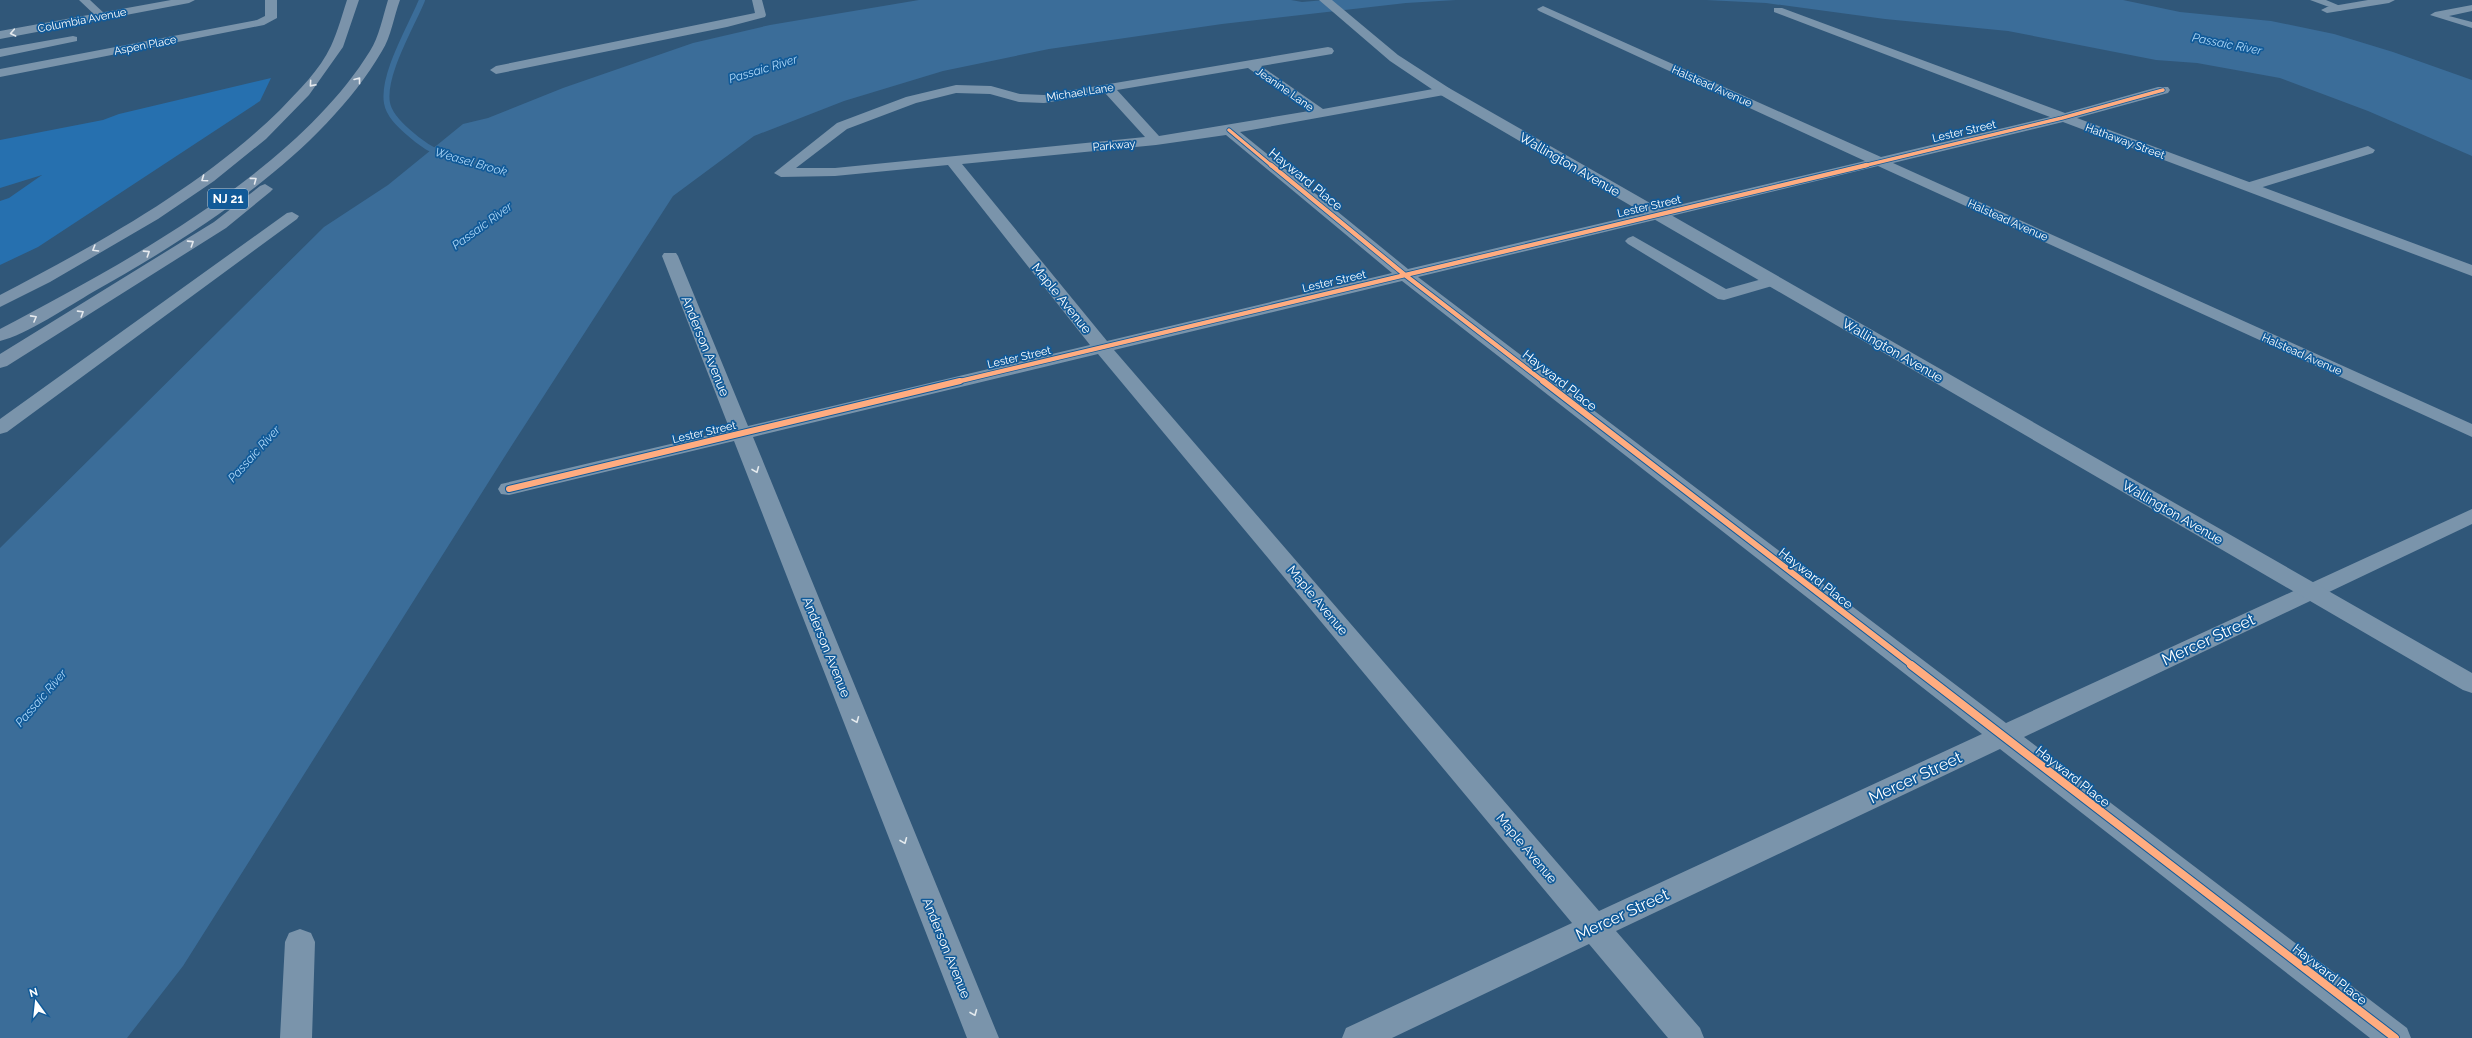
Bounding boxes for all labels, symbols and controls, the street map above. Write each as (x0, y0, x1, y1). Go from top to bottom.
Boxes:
street label: Columbia Avenue (37, 5, 128, 35)
one-way arrow (9, 28, 16, 36)
water label: Passaic River (2191, 30, 2264, 58)
street label: Aspen Place (113, 33, 178, 58)
water label: Passaic River (727, 52, 800, 86)
street label: Halstead Avenue (1670, 63, 1754, 110)
street label: Jeanine Lane (1253, 65, 1316, 114)
one-way arrow (353, 78, 360, 85)
one-way arrow (309, 79, 316, 86)
street label: Michael Lane (1046, 81, 1115, 104)
street label: Lester Street (1931, 118, 1998, 145)
street label: Hathaway Street (2083, 121, 2167, 162)
street label: Wallington Avenue (1517, 130, 1623, 200)
street label: Parkway (1092, 137, 1136, 154)
water label: Weasel Brook (433, 145, 509, 179)
street label: Hayward Place (1266, 145, 1346, 214)
one-way arrow (201, 174, 208, 182)
one-way arrow (250, 177, 257, 184)
road number: NJ 21 (208, 189, 248, 209)
street label: Lester Street (1616, 193, 1683, 220)
street label: Halstead Avenue (1966, 197, 2050, 244)
water label: Passaic River (449, 199, 516, 253)
one-way arrow (187, 240, 194, 248)
one-way arrow (92, 245, 99, 252)
one-way arrow (143, 250, 150, 258)
street label: Maple Avenue (1029, 260, 1095, 337)
street label: Lester Street (1301, 268, 1368, 295)
street label: Anderson Avenue (679, 294, 733, 399)
one-way arrow (77, 311, 84, 318)
one-way arrow (30, 315, 37, 323)
street label: Wallington Avenue (1840, 316, 1946, 386)
street label: Halstead Avenue (2260, 331, 2344, 378)
street label: Lester Street (986, 344, 1053, 371)
street label: Hayward Place (1520, 347, 1600, 414)
street label: Lester Street (671, 419, 738, 446)
water label: Passaic River (225, 422, 284, 485)
one-way arrow (751, 466, 759, 473)
street label: Wallington Avenue (2120, 478, 2226, 548)
street label: Hayward Place (1776, 545, 1856, 612)
street label: Maple Avenue (1284, 563, 1351, 638)
street label: Anderson Avenue (800, 595, 854, 700)
street label: Mercer Street (2159, 609, 2258, 669)
water label: Passaic River (12, 666, 70, 729)
one-way arrow (851, 716, 859, 724)
street label: Hayward Place (2033, 743, 2113, 810)
street label: Mercer Street (1866, 747, 1965, 807)
street label: Maple Avenue (1493, 811, 1560, 886)
one-way arrow (900, 837, 908, 844)
street label: Mercer Street (1573, 884, 1672, 944)
street label: Anderson Avenue (920, 896, 974, 1001)
street label: Hayward Place (2290, 941, 2370, 1008)
north arrow (16, 982, 56, 1022)
text: N (28, 985, 39, 1000)
one-way arrow (969, 1010, 977, 1017)

